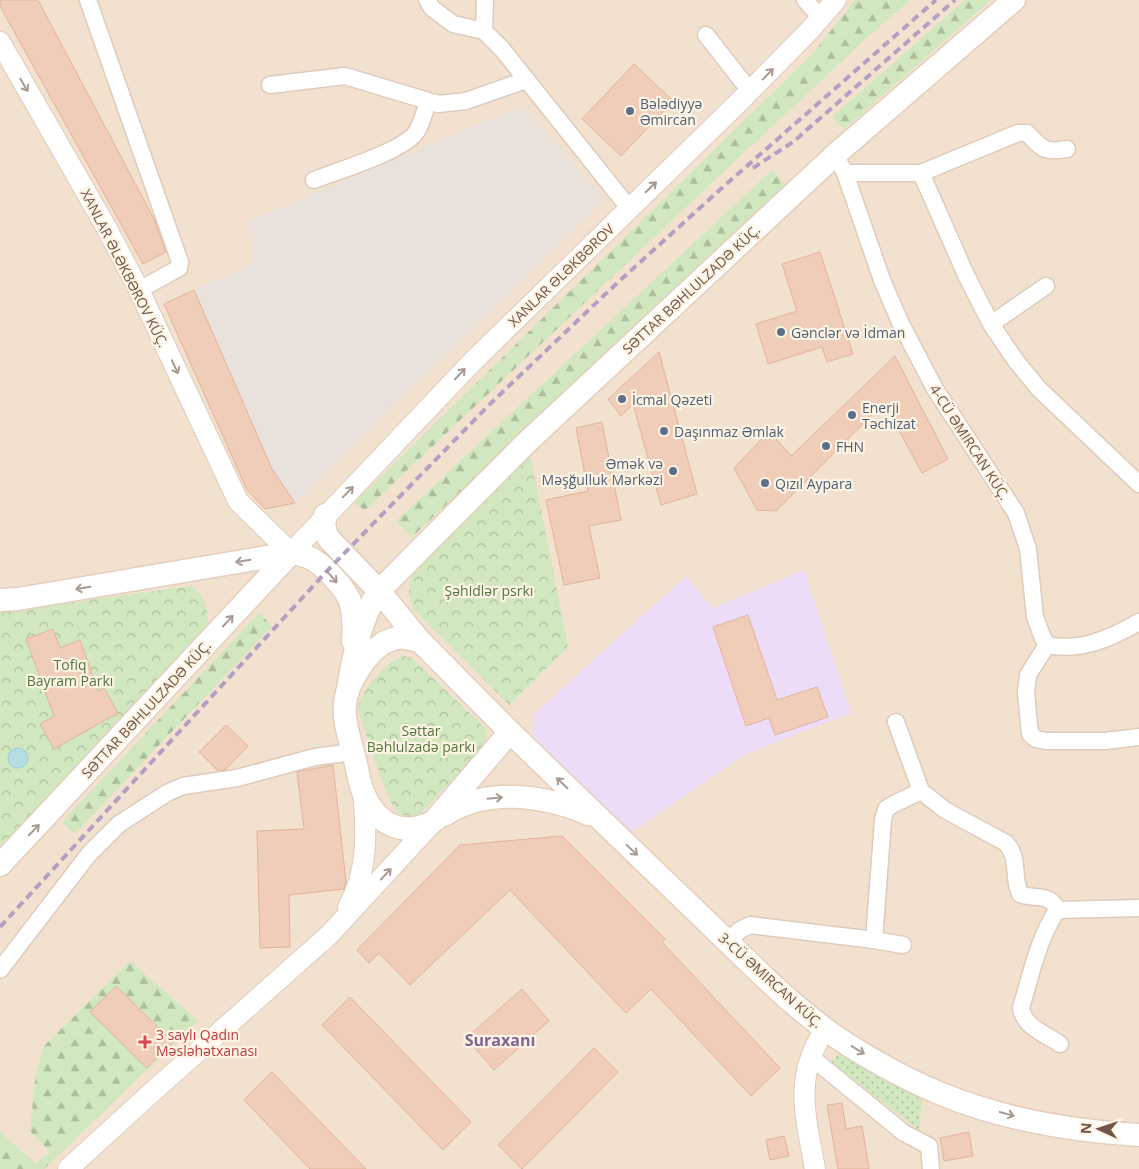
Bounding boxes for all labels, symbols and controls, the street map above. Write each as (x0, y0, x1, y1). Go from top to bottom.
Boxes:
one-way arrow (762, 67, 774, 80)
one-way arrow (20, 77, 30, 91)
place label: Bələdiyyə Əmircan (640, 94, 702, 129)
marker: Bələdiyyə Əmircan (624, 105, 636, 117)
one-way arrow (645, 181, 658, 193)
street label: XANLAR ƏLƏKBƏROV KÜÇ. (77, 186, 173, 350)
street label: XANLAR ƏLƏKBƏROV (504, 219, 619, 331)
street label: SƏTTAR BƏHLULZADƏ KÜÇ. (618, 220, 764, 358)
place label: Gənclər və İdman (791, 323, 905, 342)
marker: Gənclər və İdman (775, 326, 787, 338)
one-way arrow (171, 359, 180, 374)
one-way arrow (454, 368, 466, 381)
street label: 4-CÜ ƏMIRCAN KÜÇ. (926, 381, 1014, 503)
place label: İcmal Qəzeti (632, 390, 712, 409)
marker: İcmal Qəzeti (616, 393, 628, 405)
place label: Enerji Təchizat (862, 398, 916, 433)
marker: Enerji Təchizat (846, 409, 858, 421)
place label: Daşınmaz Əmlak (674, 422, 784, 441)
marker: Daşınmaz Əmlak (658, 425, 670, 437)
place label: FHN (836, 437, 864, 456)
marker: FHN (820, 440, 832, 452)
place label: Əmək və Məşğulluk Mərkəzi (542, 454, 663, 489)
marker: Əmək və Məşğulluk Mərkəzi (667, 465, 679, 477)
place label: Qızıl Aypara (775, 474, 852, 493)
marker: Qızıl Aypara (759, 477, 771, 489)
one-way arrow (342, 485, 354, 498)
one-way arrow (235, 557, 251, 567)
one-way arrow (326, 570, 338, 583)
park label: Şəhidlər psrkı (445, 581, 533, 600)
one-way arrow (75, 583, 91, 593)
one-way arrow (222, 615, 234, 628)
street label: SƏTTAR BƏHLULZADƏ KÜÇ. (77, 636, 215, 782)
park label: Tofiq Bayram Parkı (27, 655, 113, 690)
park label: Səttar Bəhlulzadə parkı (367, 721, 475, 756)
one-way arrow (556, 777, 568, 789)
one-way arrow (486, 793, 502, 803)
one-way arrow (28, 824, 40, 836)
one-way arrow (626, 844, 638, 856)
one-way arrow (380, 867, 392, 880)
street label: 3-CÜ ƏMIRCAN KÜÇ. (715, 928, 827, 1032)
place label: 3 saylı Qadın Məsləhətxanası (156, 1025, 258, 1060)
district label: Suraxanı (465, 1029, 535, 1051)
marker: 3 saylı Qadın Məsləhətxanası (138, 1035, 152, 1049)
one-way arrow (851, 1046, 865, 1056)
north arrow (1074, 1104, 1124, 1154)
one-way arrow (998, 1110, 1014, 1120)
text: N (1076, 1122, 1095, 1134)

